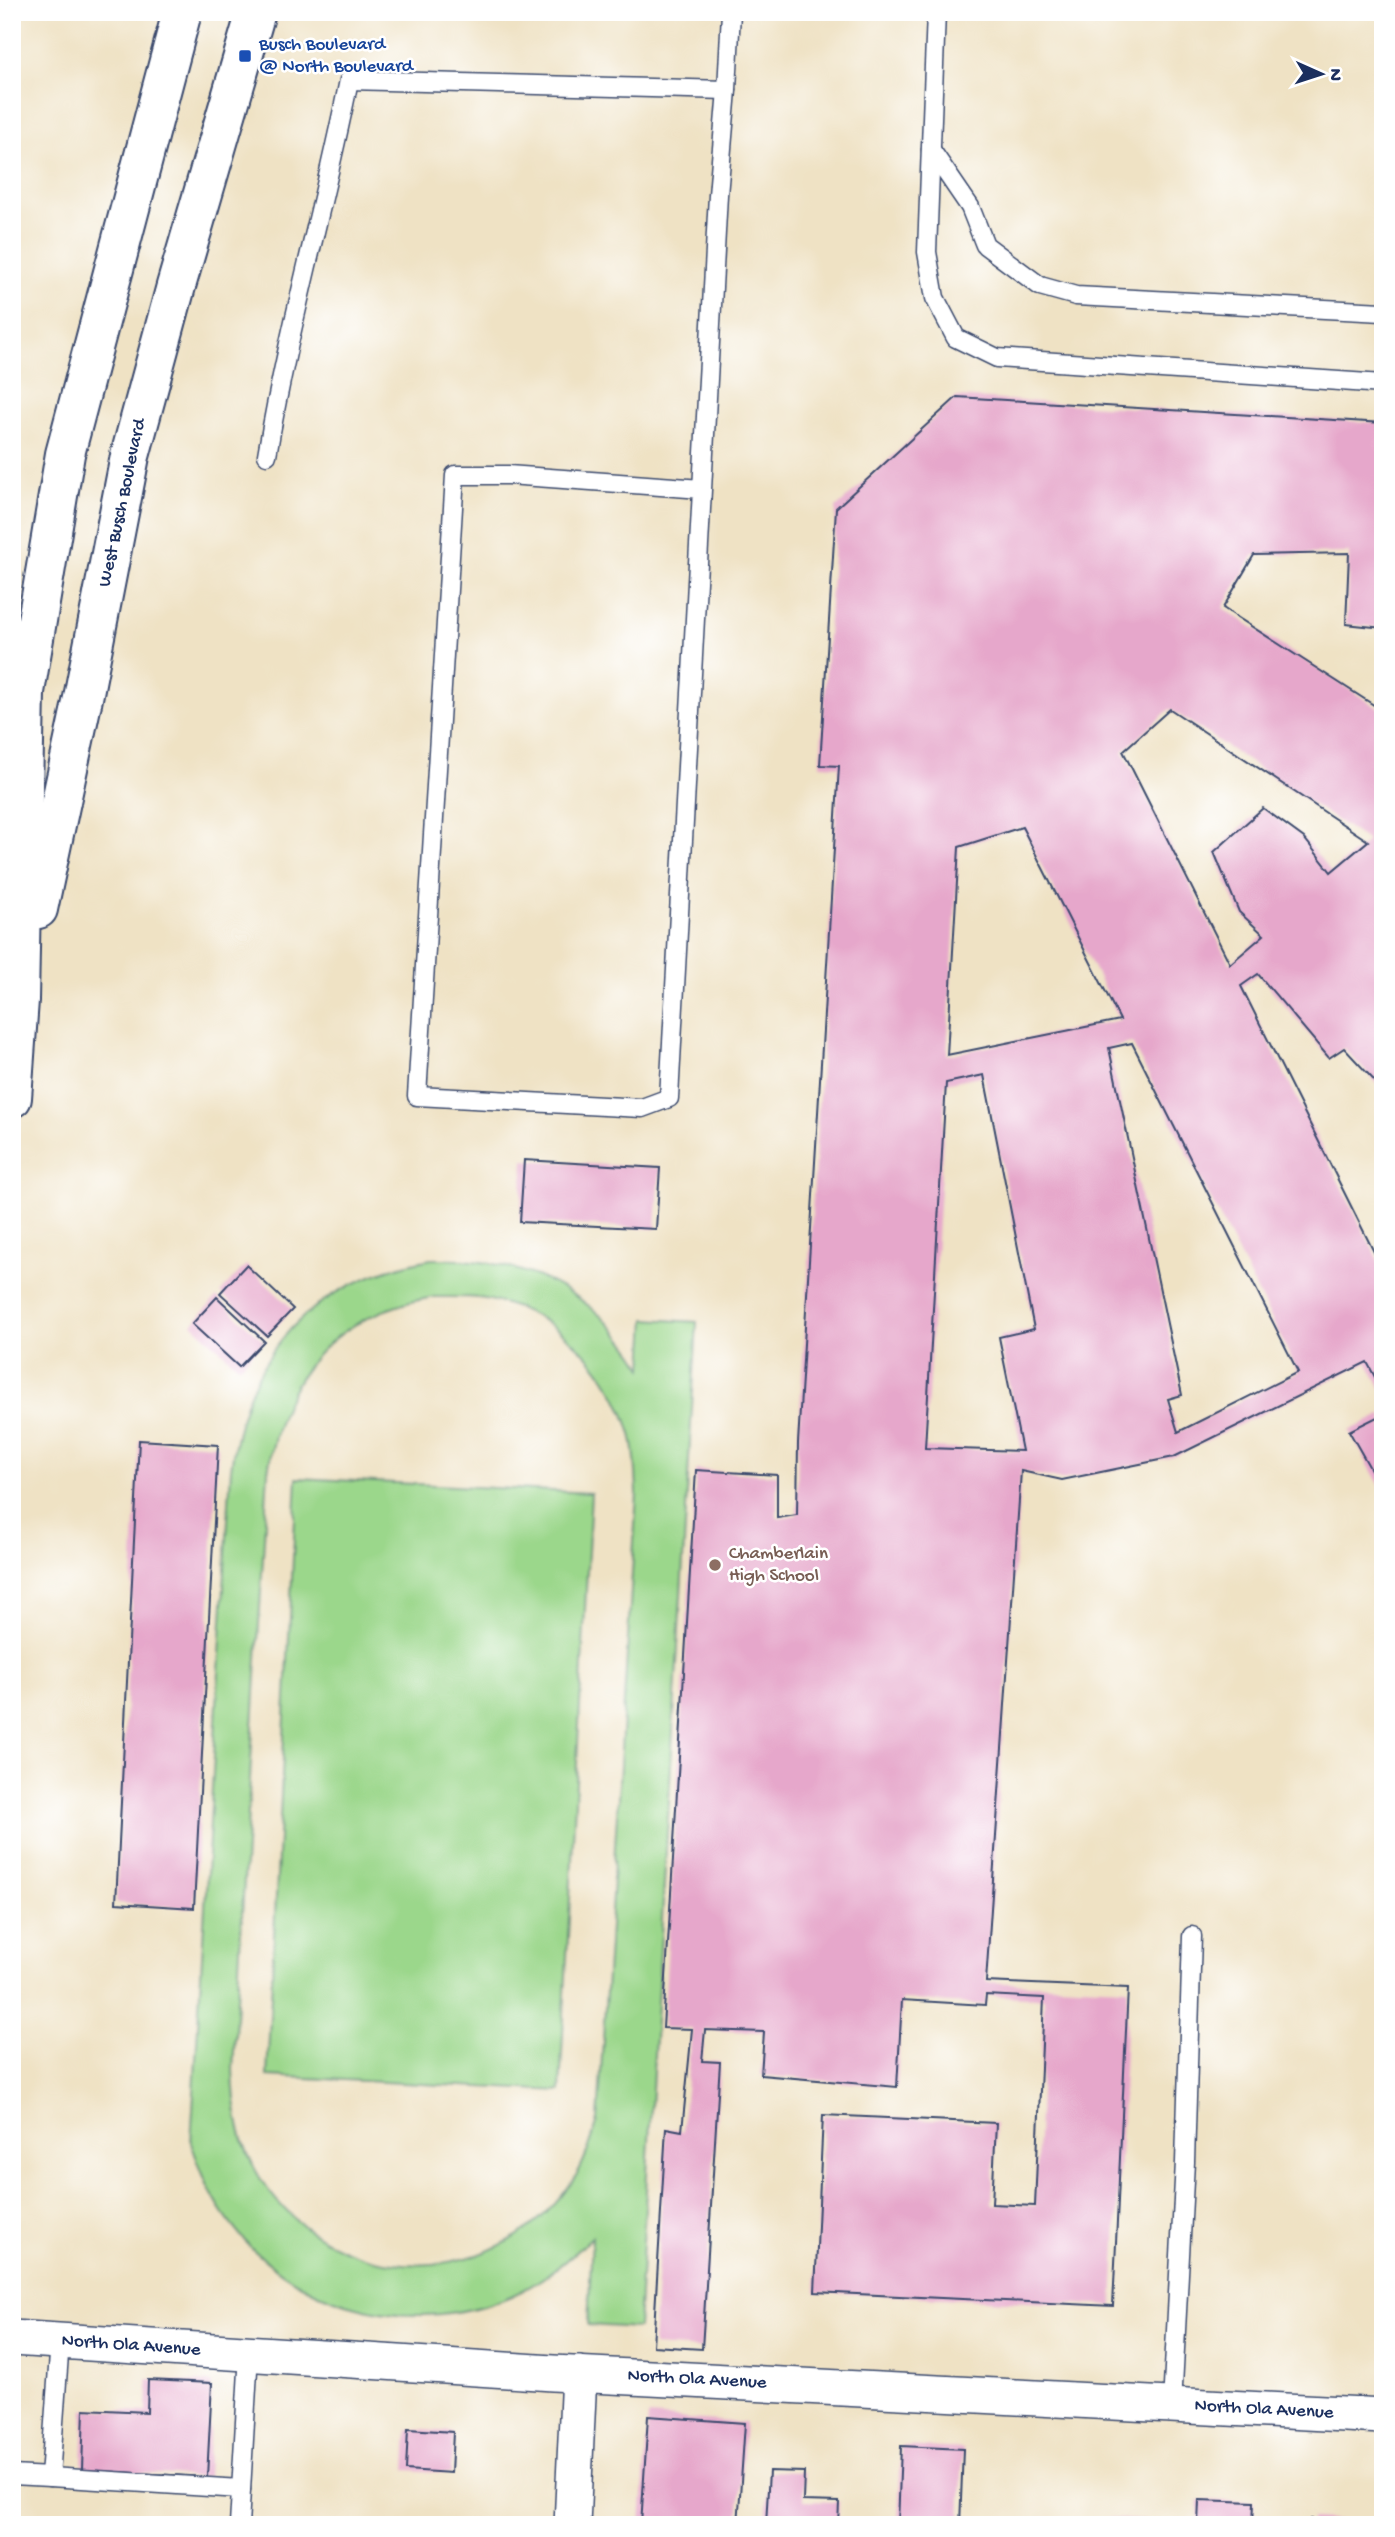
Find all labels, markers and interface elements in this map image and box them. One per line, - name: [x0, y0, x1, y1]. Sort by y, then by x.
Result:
- place label: Busch Boulevard @ North Boulevard: [258, 34, 415, 79]
- north arrow: [1286, 38, 1356, 108]
- marker: Busch Boulevard @ North Boulevard: [237, 48, 253, 64]
- text: N: [1323, 68, 1346, 82]
- street label: West Busch Boulevard: [94, 415, 152, 589]
- place label: Chamberlain High School: [729, 1543, 828, 1588]
- marker: Chamberlain High School: [707, 1557, 723, 1573]
- street label: North Ola Avenue: [61, 2330, 201, 2362]
- street label: North Ola Avenue: [627, 2365, 767, 2395]
- street label: North Ola Avenue: [1194, 2395, 1334, 2425]

